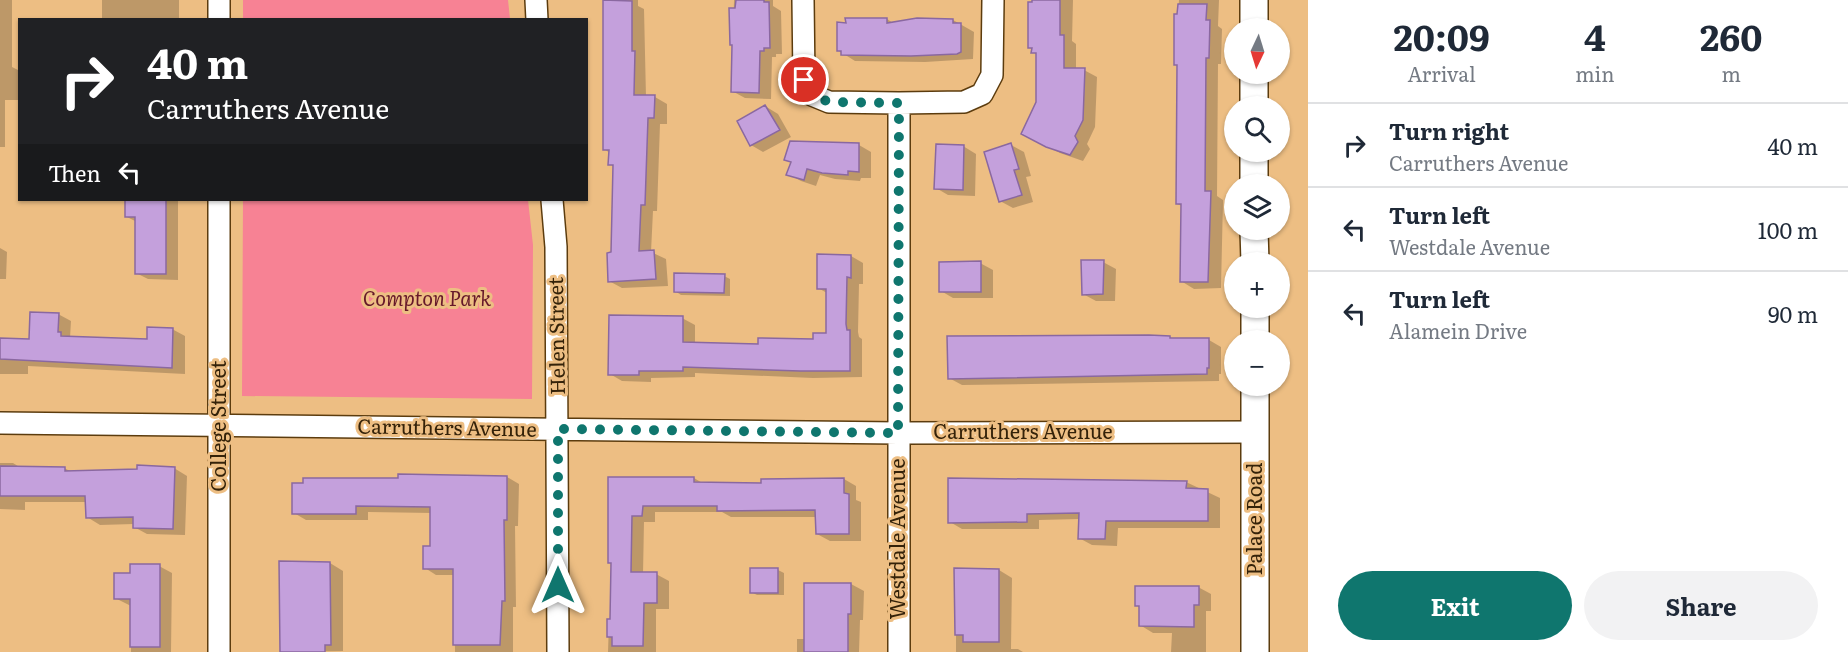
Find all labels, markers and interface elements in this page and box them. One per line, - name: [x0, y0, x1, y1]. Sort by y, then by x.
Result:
- text: 20:09: [1393, 9, 1490, 62]
- text: 4: [1584, 9, 1606, 62]
- text: 260: [1700, 9, 1763, 62]
- north arrow: [1224, 18, 1290, 84]
- map controls: [1224, 18, 1290, 396]
- text: 40 m: [147, 30, 248, 92]
- icon: right: [48, 42, 126, 120]
- pin: [778, 54, 829, 105]
- text: Arrival: [1407, 58, 1476, 88]
- text: min: [1575, 58, 1615, 88]
- text: m: [1722, 58, 1741, 88]
- icon: arrive: [787, 63, 820, 96]
- text: Carruthers Avenue: [147, 87, 389, 127]
- button: search: [1224, 96, 1290, 162]
- text: Turn right: [1389, 114, 1509, 147]
- icon: right: [1338, 129, 1371, 162]
- text: 40 m: [1767, 129, 1818, 162]
- text: Carruthers Avenue: [1389, 147, 1568, 177]
- text: Then: [48, 156, 101, 189]
- icon: left: [113, 156, 146, 189]
- button: layers: [1224, 174, 1290, 240]
- text: Turn left: [1389, 198, 1490, 231]
- icon: left: [1338, 213, 1371, 246]
- text: 100 m: [1758, 213, 1818, 246]
- text: Westdale Avenue: [1389, 231, 1550, 261]
- button: +: [1224, 252, 1290, 318]
- street label: Helen Street: [539, 277, 571, 395]
- park label: Compton Park: [363, 282, 491, 312]
- text: Turn left: [1389, 282, 1490, 315]
- icon: left: [1338, 297, 1371, 330]
- text: 90 m: [1768, 297, 1818, 330]
- text: Alamein Drive: [1389, 315, 1527, 345]
- button: −: [1224, 330, 1290, 396]
- street label: College Street: [202, 360, 232, 492]
- street label: Carruthers Avenue: [357, 409, 537, 443]
- street label: Carruthers Avenue: [933, 415, 1113, 445]
- street label: Westdale Avenue: [881, 458, 911, 620]
- street label: Palace Road: [1238, 463, 1268, 575]
- position arrow: [526, 553, 590, 617]
- button: Exit: [1338, 571, 1572, 640]
- button: Share: [1584, 571, 1818, 640]

